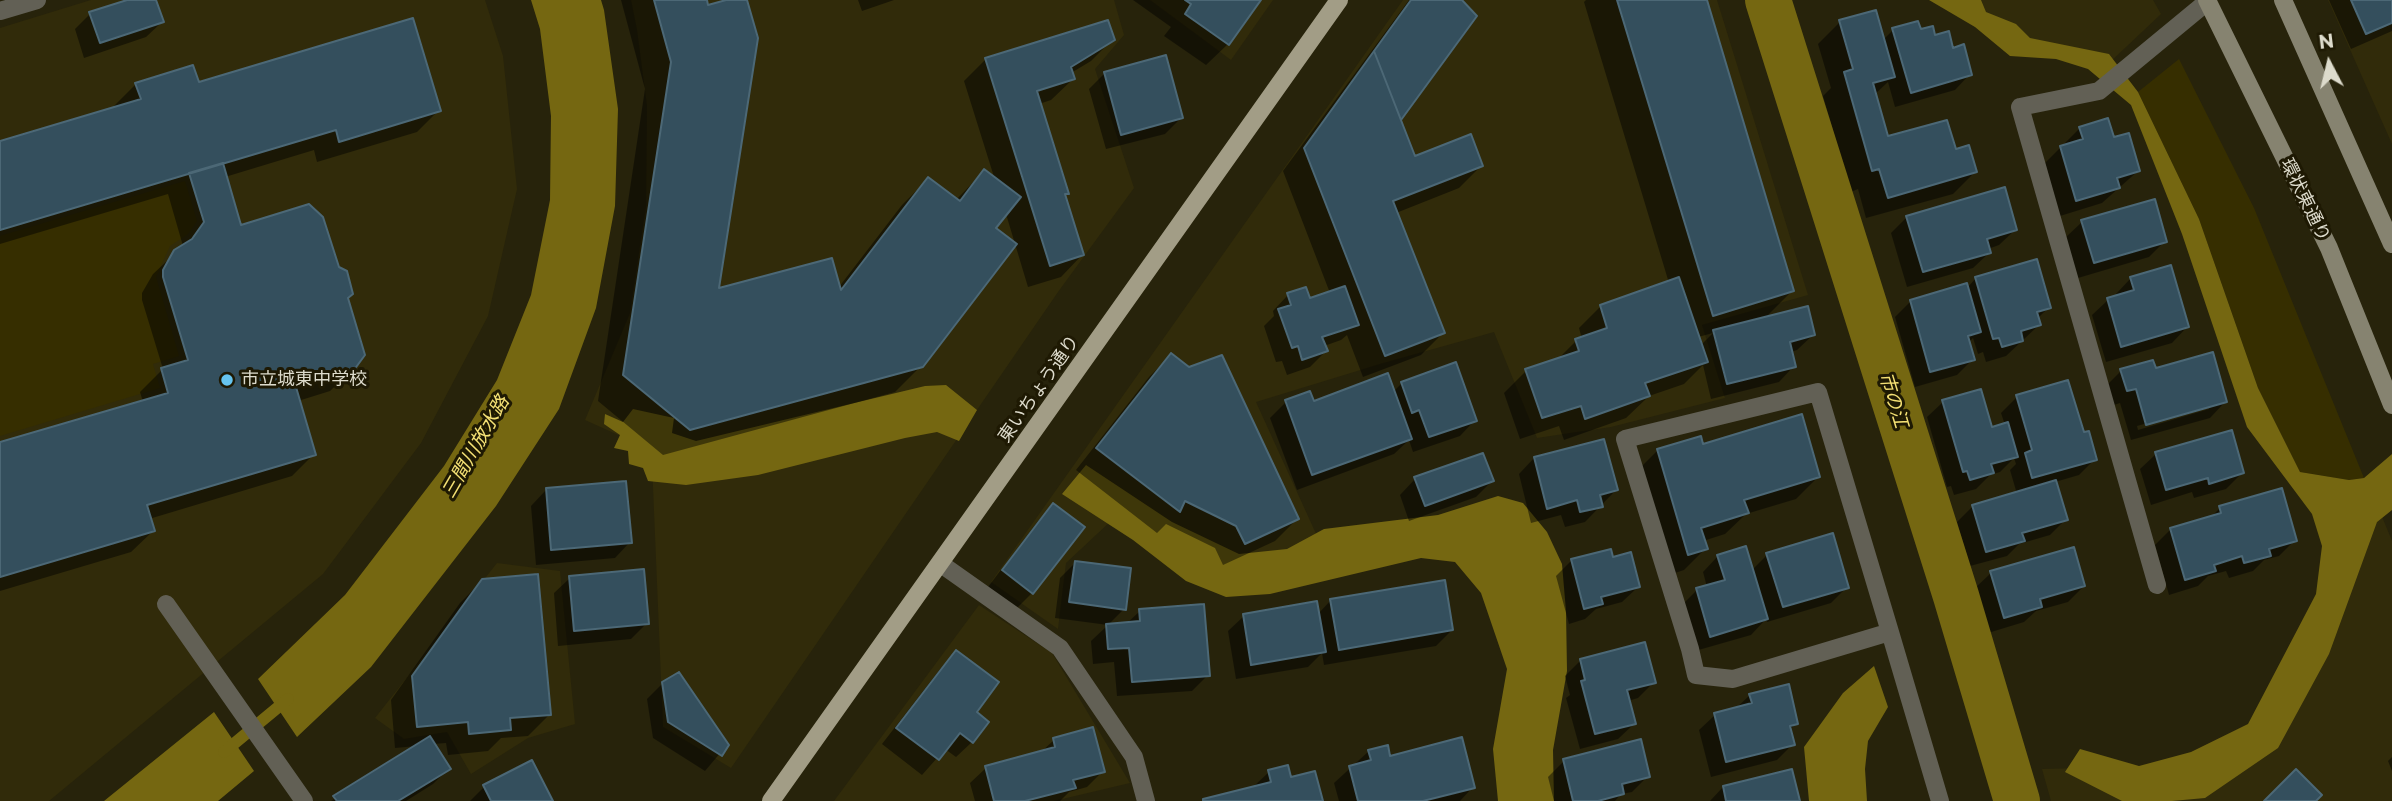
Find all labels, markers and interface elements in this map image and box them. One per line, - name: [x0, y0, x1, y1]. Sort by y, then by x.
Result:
- north arrow: [2294, 28, 2364, 98]
- text: N: [2317, 29, 2335, 54]
- street label: 環状東通り: [2276, 155, 2334, 245]
- street label: 東いちょう通り: [994, 331, 1084, 447]
- place label: 市立城東中学校: [241, 369, 367, 391]
- water label: 市の江: [1874, 369, 1912, 431]
- marker: 市立城東中学校: [219, 372, 235, 388]
- water label: 三間川放水路: [438, 392, 514, 502]

